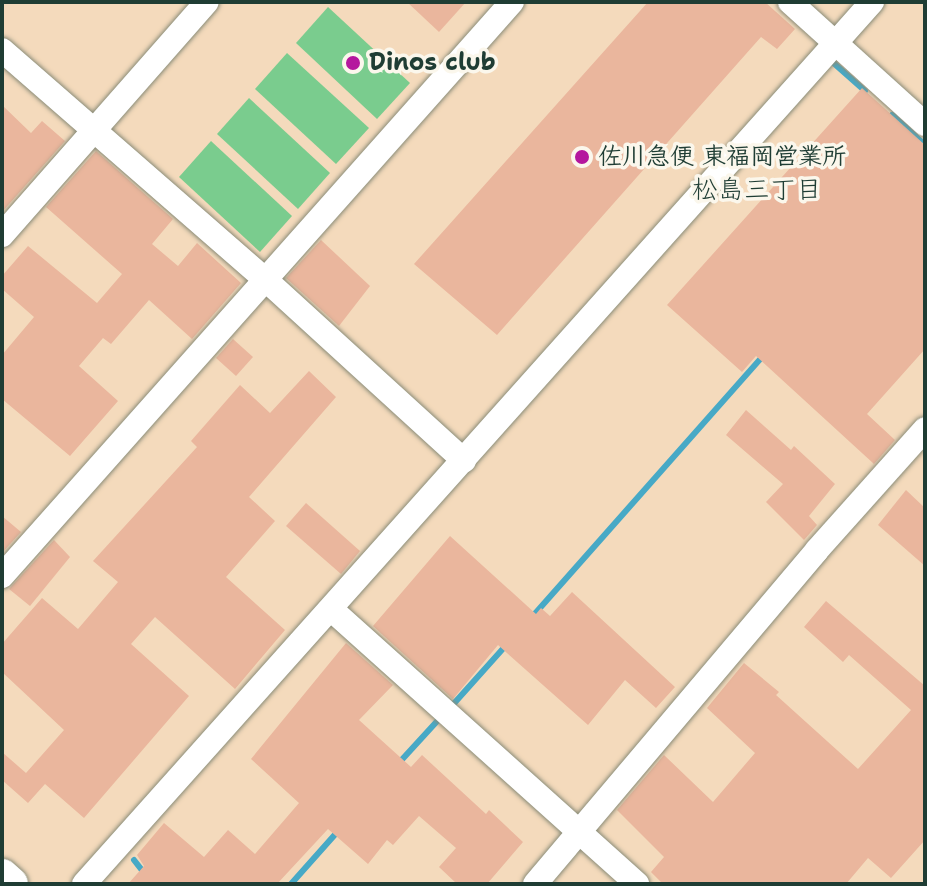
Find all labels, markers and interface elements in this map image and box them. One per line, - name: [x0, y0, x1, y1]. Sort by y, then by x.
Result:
- place label: Dinos club: [369, 49, 496, 77]
- marker: Dinos club: [344, 54, 362, 72]
- place label: 佐川急便 東福岡営業所: [598, 143, 846, 171]
- marker: 佐川急便 東福岡営業所: [573, 148, 591, 166]
- district label: 松島三丁目: [692, 173, 822, 205]

